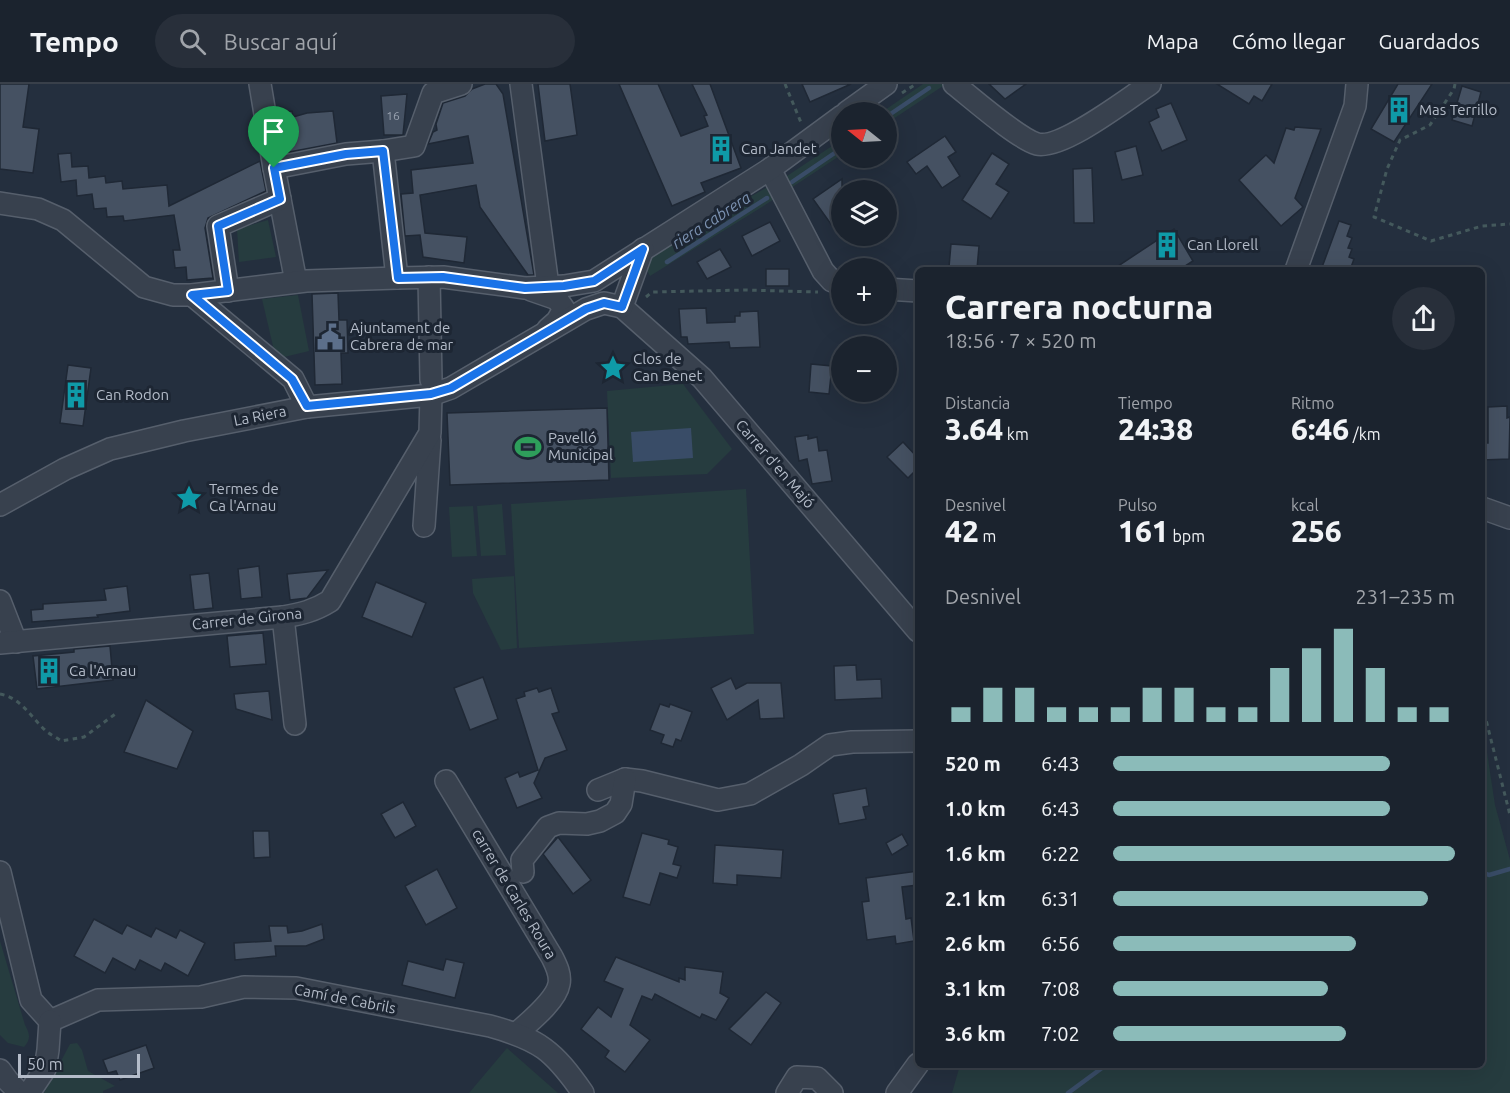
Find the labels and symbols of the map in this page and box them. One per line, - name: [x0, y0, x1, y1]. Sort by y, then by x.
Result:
- building icon: Mas Terrillo: [1384, 95, 1414, 125]
- place label: Mas Terrillo: [1419, 101, 1497, 118]
- north arrow: [831, 102, 897, 168]
- pin: [248, 106, 299, 168]
- house number: 16: [386, 109, 400, 122]
- building icon: Can Jandet: [706, 134, 736, 164]
- place label: Can Jandet: [741, 140, 817, 157]
- water label: riera cabrera: [668, 188, 754, 252]
- building icon: Can Llorell: [1152, 230, 1182, 260]
- place label: Can Llorell: [1187, 236, 1258, 253]
- place label: Ajuntament de Cabrera de mar: [350, 319, 454, 353]
- public building icon: Ajuntament de Cabrera de mar: [315, 322, 345, 352]
- place label: Clos de Can Benet: [633, 350, 703, 384]
- place icon: Clos de Can Benet: [598, 353, 628, 383]
- building icon: Can Rodon: [61, 380, 91, 410]
- place label: Can Rodon: [96, 386, 169, 403]
- street label: La Riera: [232, 402, 288, 429]
- street label: Carrer d'en Majó: [732, 416, 818, 511]
- place label: Pavelló Municipal: [548, 429, 613, 463]
- sports icon: Pavelló Municipal: [513, 432, 543, 462]
- place label: Termes de Ca l'Arnau: [209, 480, 279, 514]
- place icon: Termes de Ca l'Arnau: [174, 483, 204, 513]
- street label: Carrer de Girona: [191, 604, 303, 633]
- building icon: Ca l'Arnau: [34, 656, 64, 686]
- place label: Ca l'Arnau: [69, 662, 136, 679]
- street label: carrer de Carles Roura: [469, 826, 560, 962]
- street label: Camí de Cabrils: [293, 980, 397, 1017]
- scale bar: [18, 1051, 140, 1078]

